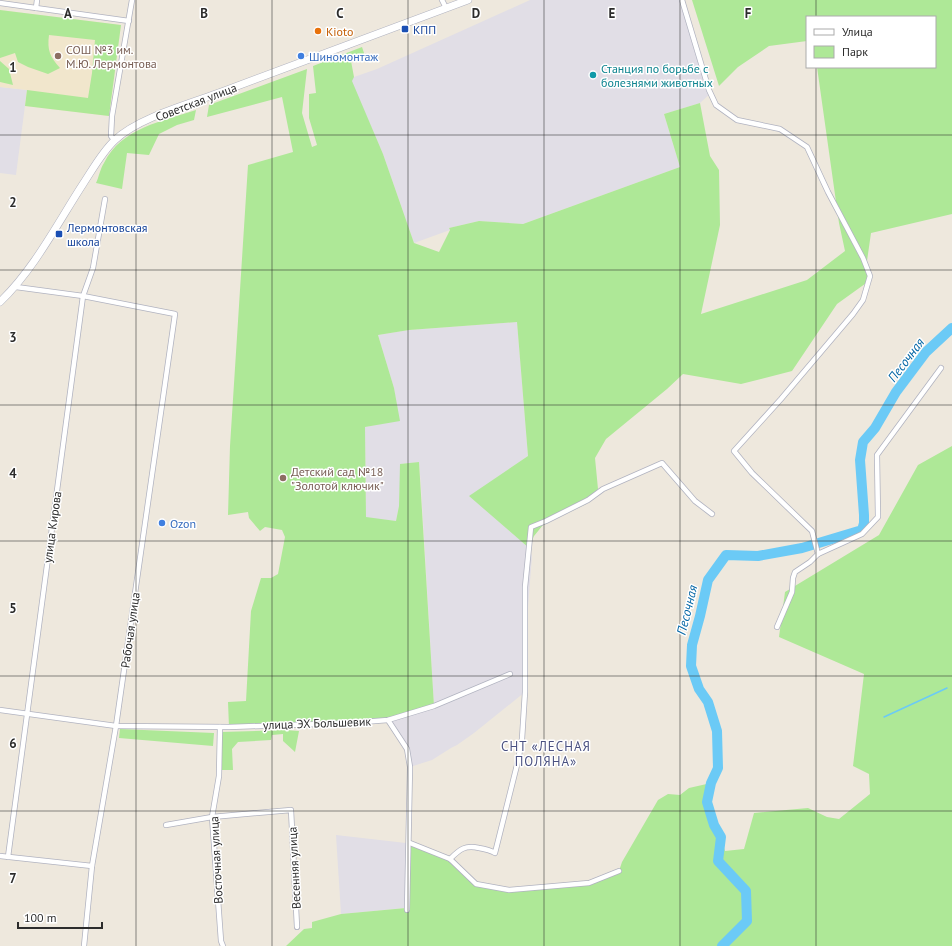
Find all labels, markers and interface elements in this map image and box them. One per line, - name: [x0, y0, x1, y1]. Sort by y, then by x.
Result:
- text: A: [64, 5, 72, 22]
- text: B: [200, 5, 208, 22]
- text: C: [336, 5, 344, 22]
- text: D: [472, 5, 480, 22]
- text: E: [609, 5, 616, 22]
- text: F: [745, 5, 752, 22]
- legend: [806, 16, 936, 68]
- place label: КПП: [413, 22, 436, 37]
- place label: Kioto: [326, 24, 353, 39]
- marker: КПП: [400, 24, 410, 34]
- text: Улица: [842, 24, 873, 39]
- marker: Kioto: [313, 26, 323, 36]
- place label: СОШ №3 им. М.Ю. Лермонтова: [66, 42, 157, 71]
- text: Парк: [842, 44, 868, 59]
- place label: Шиномонтаж: [309, 49, 378, 64]
- marker: СОШ №3 им. М.Ю. Лермонтова: [53, 51, 63, 61]
- marker: Шиномонтаж: [296, 51, 306, 61]
- text: 1: [9, 59, 17, 76]
- place label: Станция по борьбе с болезнями животных: [601, 61, 713, 90]
- marker: Станция по борьбе с болезнями животных: [588, 70, 598, 80]
- street label: Советская улица: [153, 80, 239, 124]
- text: 2: [9, 194, 17, 211]
- place label: Лермонтовская школа: [66, 220, 148, 249]
- marker: Лермонтовская школа: [54, 229, 64, 239]
- text: 3: [9, 329, 17, 346]
- water label: Песочная: [884, 335, 928, 385]
- place label: Детский сад №18 "Золотой ключик": [291, 464, 384, 493]
- text: 4: [9, 465, 17, 482]
- marker: Детский сад №18 "Золотой ключик": [278, 473, 288, 483]
- street label: улица Кирова: [40, 490, 64, 564]
- place label: Ozon: [170, 516, 196, 531]
- marker: Ozon: [157, 518, 167, 528]
- water label: Песочная: [673, 583, 701, 637]
- street label: Рабочая улица: [117, 591, 143, 669]
- text: 5: [9, 600, 17, 617]
- street label: улица ЭХ Большевик: [263, 714, 372, 732]
- text: 6: [9, 735, 17, 752]
- district label: СНТ «ЛЕСНАЯ ПОЛЯНА»: [501, 738, 591, 770]
- street label: Восточная улица: [206, 816, 226, 904]
- street label: Весенняя улица: [284, 826, 304, 909]
- text: 7: [9, 870, 17, 887]
- scale bar: [18, 904, 102, 930]
- text: 100 m: [24, 910, 57, 925]

